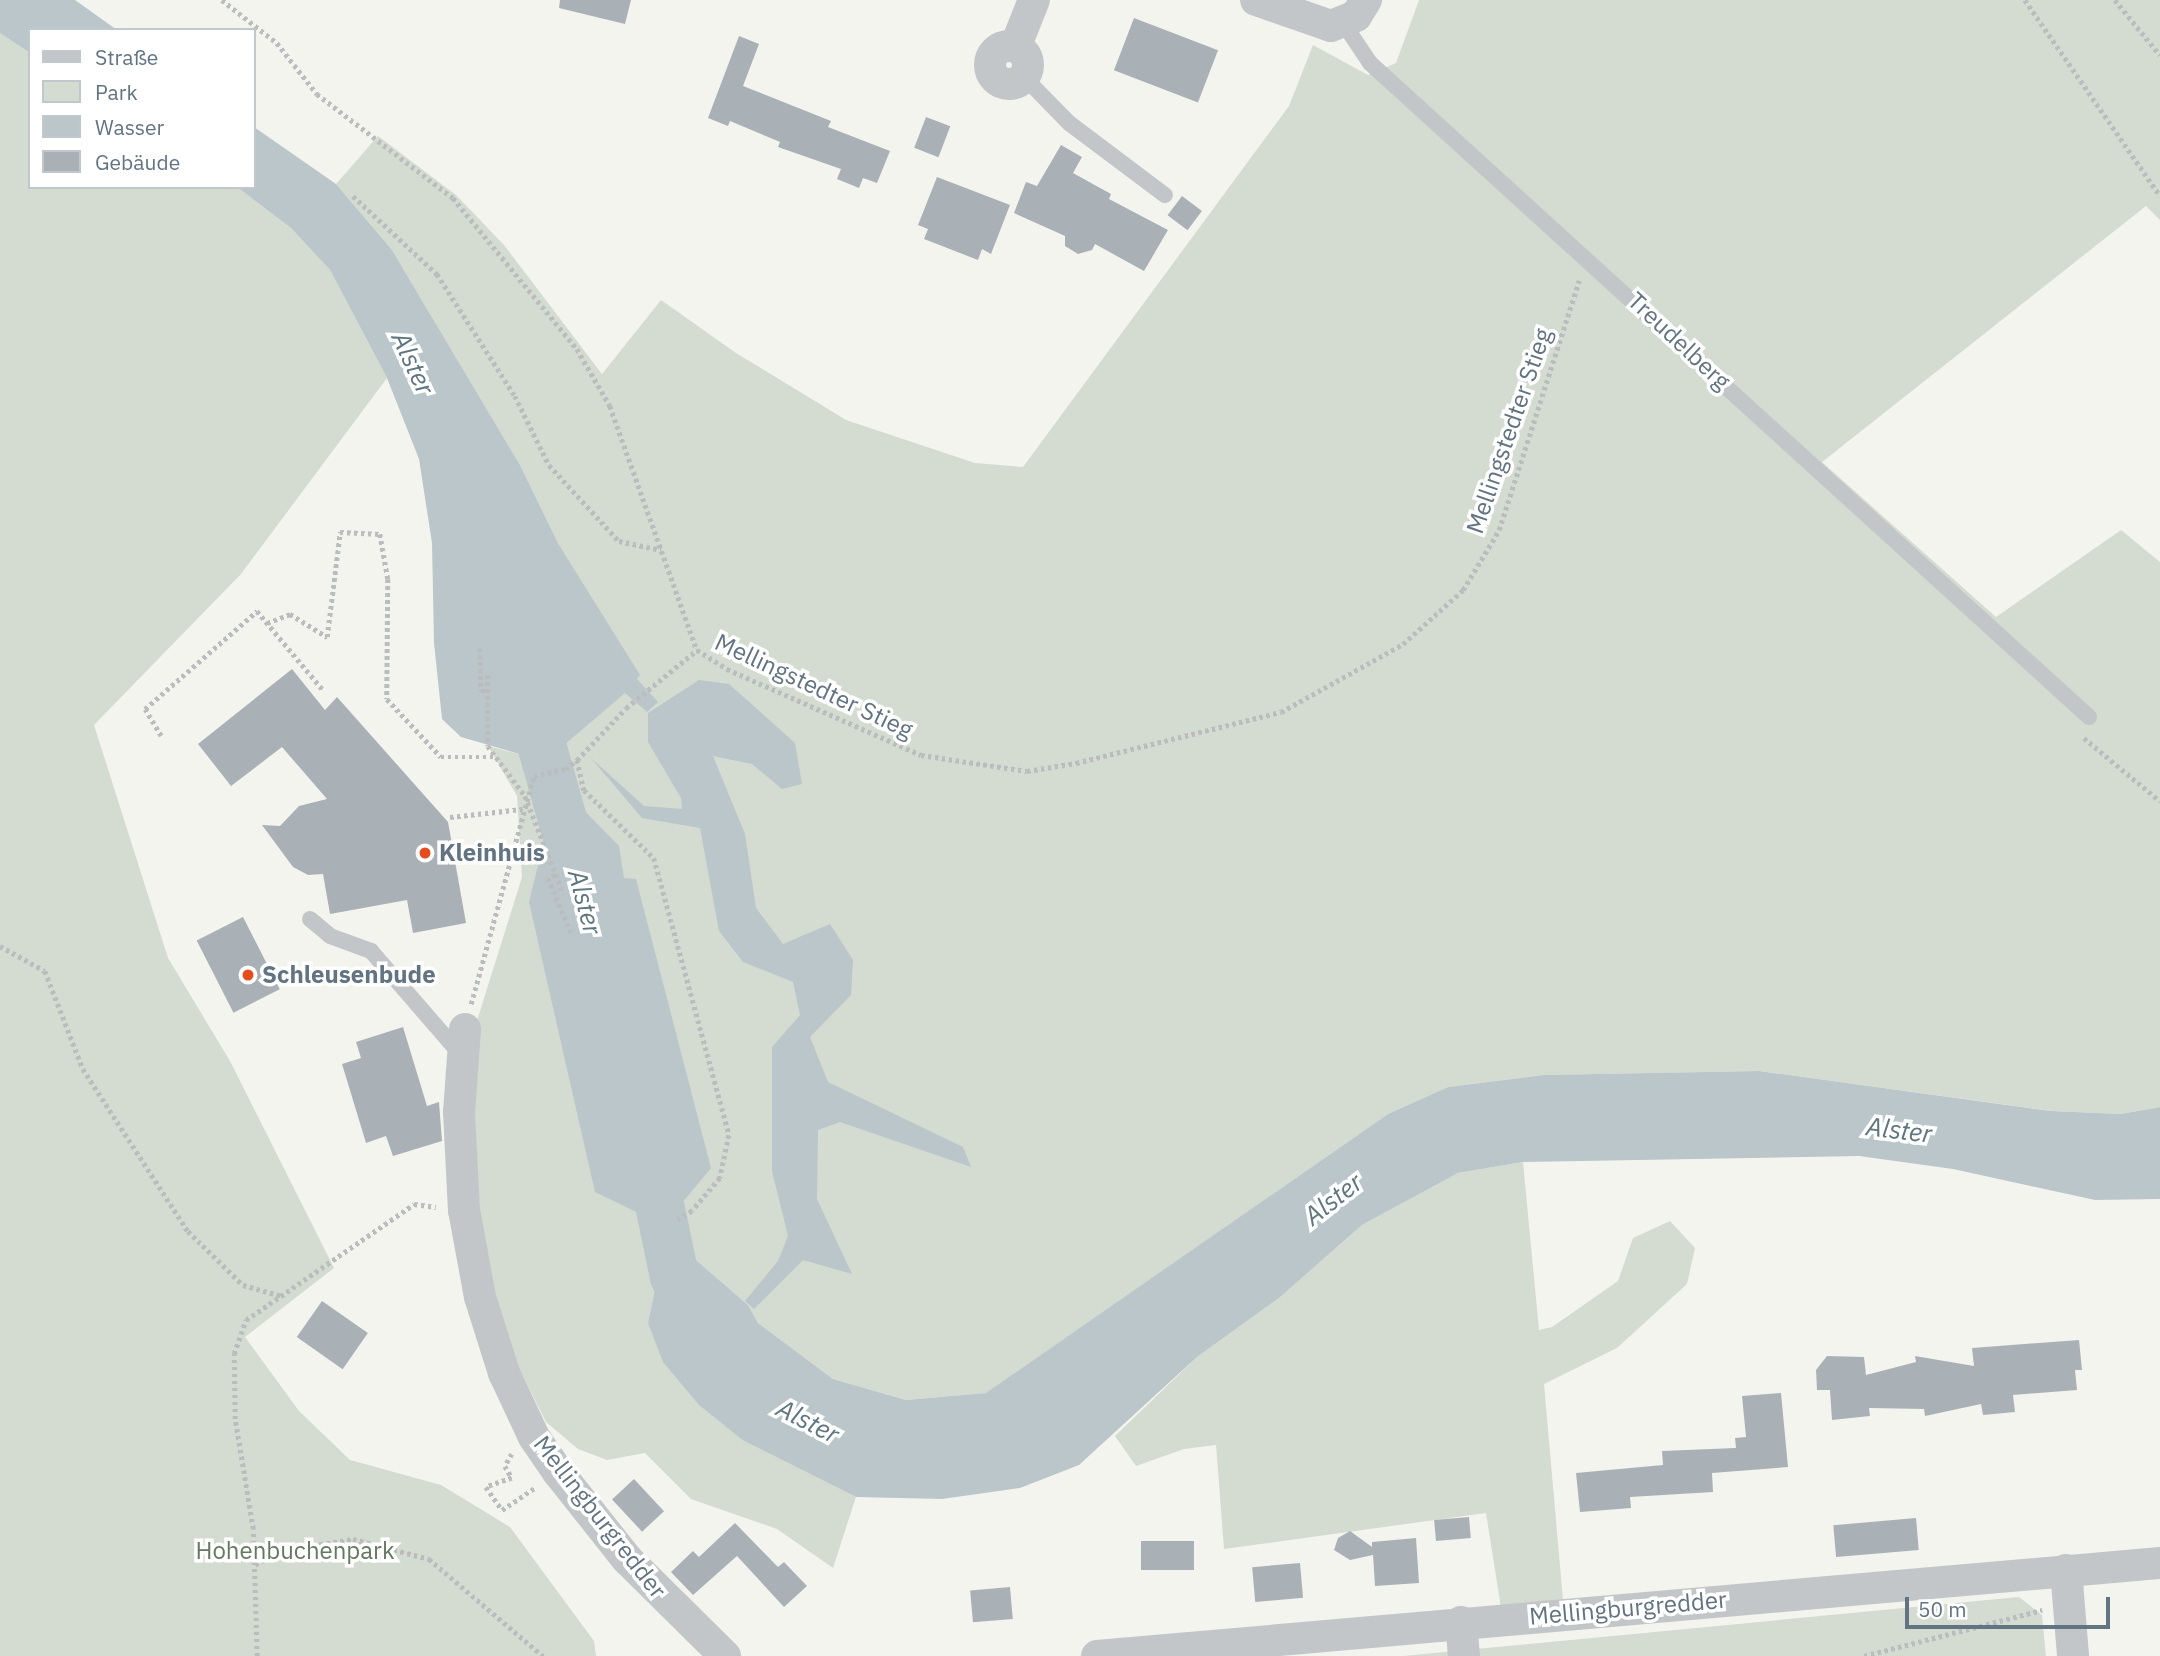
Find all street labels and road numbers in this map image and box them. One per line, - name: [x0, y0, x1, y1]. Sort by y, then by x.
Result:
- street label: Treudelberg: [1622, 286, 1736, 396]
- street label: Mellingstedter Stieg: [1460, 325, 1558, 537]
- street label: Mellingstedter Stieg: [710, 628, 918, 744]
- street label: Mellingburgredder: [528, 1430, 672, 1604]
- street label: Mellingburgredder: [1528, 1585, 1728, 1631]

